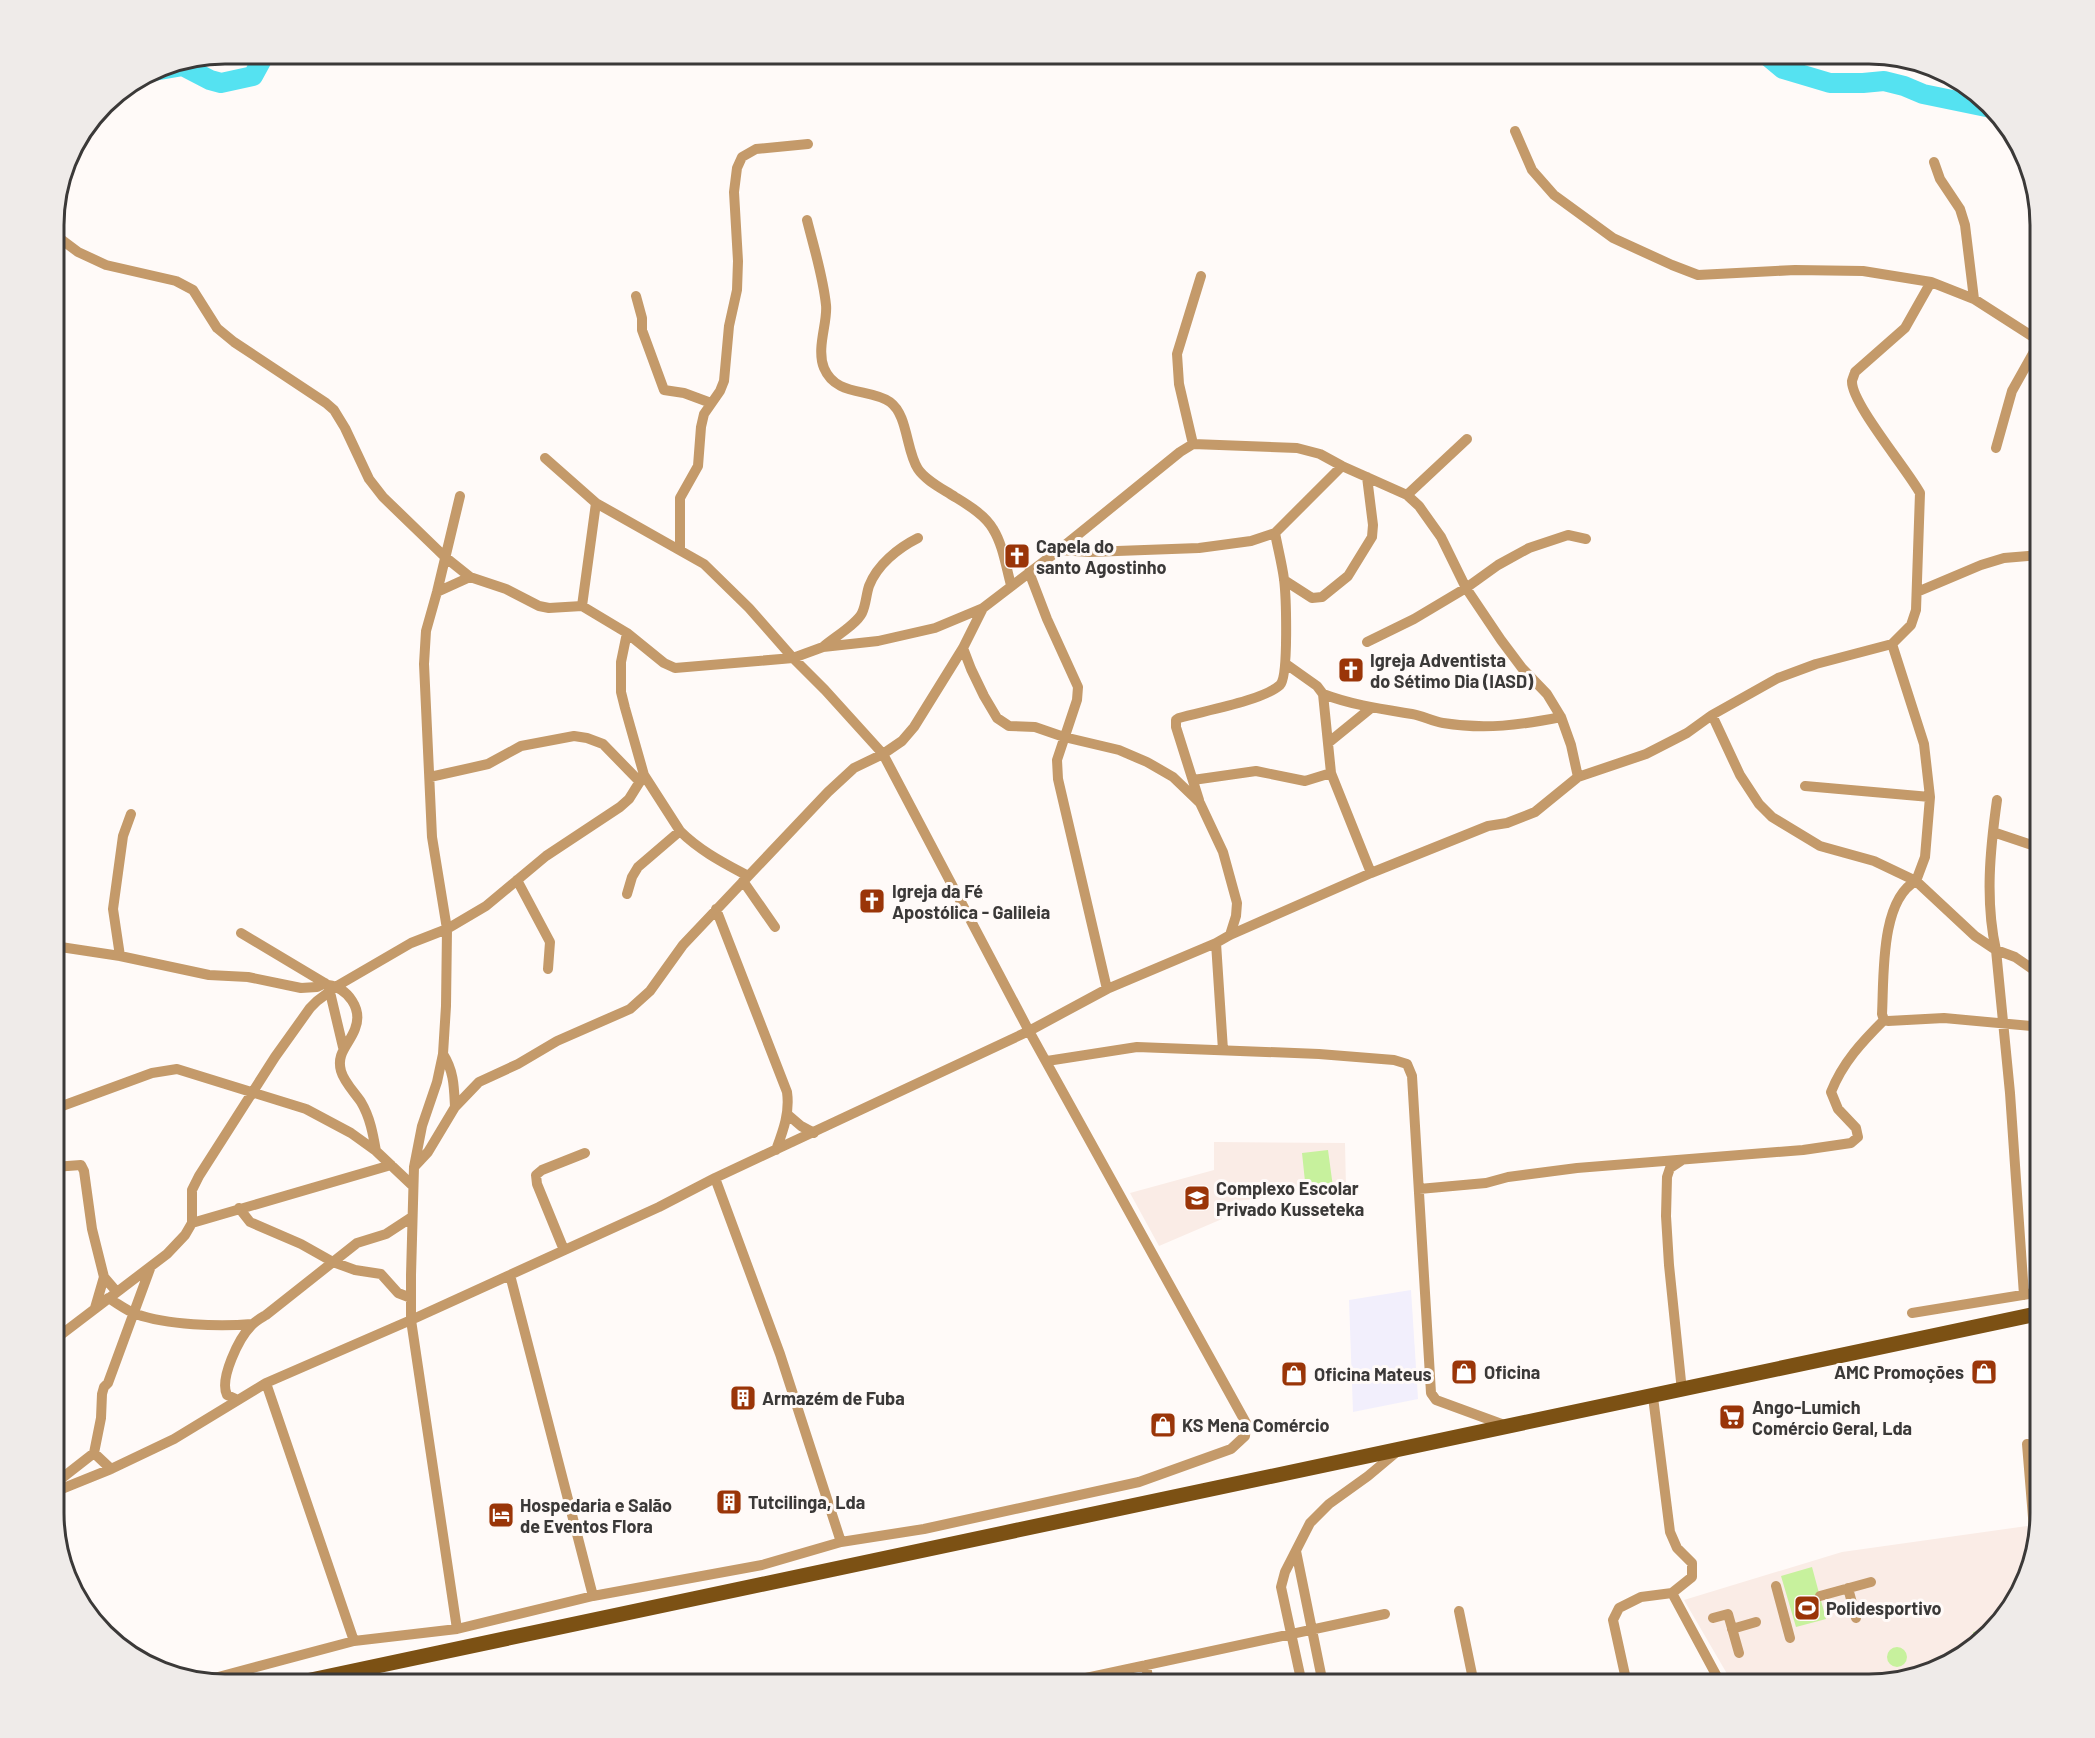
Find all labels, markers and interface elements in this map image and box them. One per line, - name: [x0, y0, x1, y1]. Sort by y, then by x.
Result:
- place label: Capela do santo Agostinho: [1036, 535, 1167, 578]
- church icon: Capela do santo Agostinho: [1002, 541, 1032, 571]
- place label: Igreja Adventista do Sétimo Dia (IASD): [1370, 649, 1534, 692]
- church icon: Igreja Adventista do Sétimo Dia (IASD): [1336, 655, 1366, 685]
- place label: Igreja da Fé Apostólica - Galileia: [892, 880, 1050, 923]
- church icon: Igreja da Fé Apostólica - Galileia: [857, 886, 887, 916]
- place label: Complexo Escolar Privado Kusseteka: [1216, 1177, 1364, 1220]
- school or university icon: Complexo Escolar Privado Kusseteka: [1182, 1183, 1212, 1213]
- shop icon: Oficina: [1449, 1357, 1479, 1387]
- shop icon: AMC Promoções: [1969, 1357, 1999, 1387]
- shop icon: Oficina Mateus: [1279, 1359, 1309, 1389]
- place label: Oficina: [1484, 1361, 1540, 1383]
- place label: AMC Promoções: [1834, 1361, 1964, 1383]
- place label: Oficina Mateus: [1314, 1363, 1432, 1385]
- building icon: Armazém de Fuba: [728, 1383, 758, 1413]
- place label: Armazém de Fuba: [762, 1387, 905, 1409]
- place label: Ango-Lumich Comércio Geral, Lda: [1752, 1396, 1912, 1439]
- supermarket icon: Ango-Lumich Comércio Geral, Lda: [1717, 1402, 1747, 1432]
- shop icon: KS Mena Comércio: [1148, 1410, 1178, 1440]
- place label: KS Mena Comércio: [1182, 1414, 1330, 1436]
- building icon: Tutcilinga, Lda: [714, 1487, 744, 1517]
- place label: Tutcilinga, Lda: [748, 1491, 865, 1513]
- place label: Hospedaria e Salão de Eventos Flora: [520, 1494, 672, 1537]
- hotel icon: Hospedaria e Salão de Eventos Flora: [486, 1500, 516, 1530]
- sports icon: Polidesportivo: [1792, 1593, 1822, 1623]
- place label: Polidesportivo: [1826, 1597, 1942, 1619]

